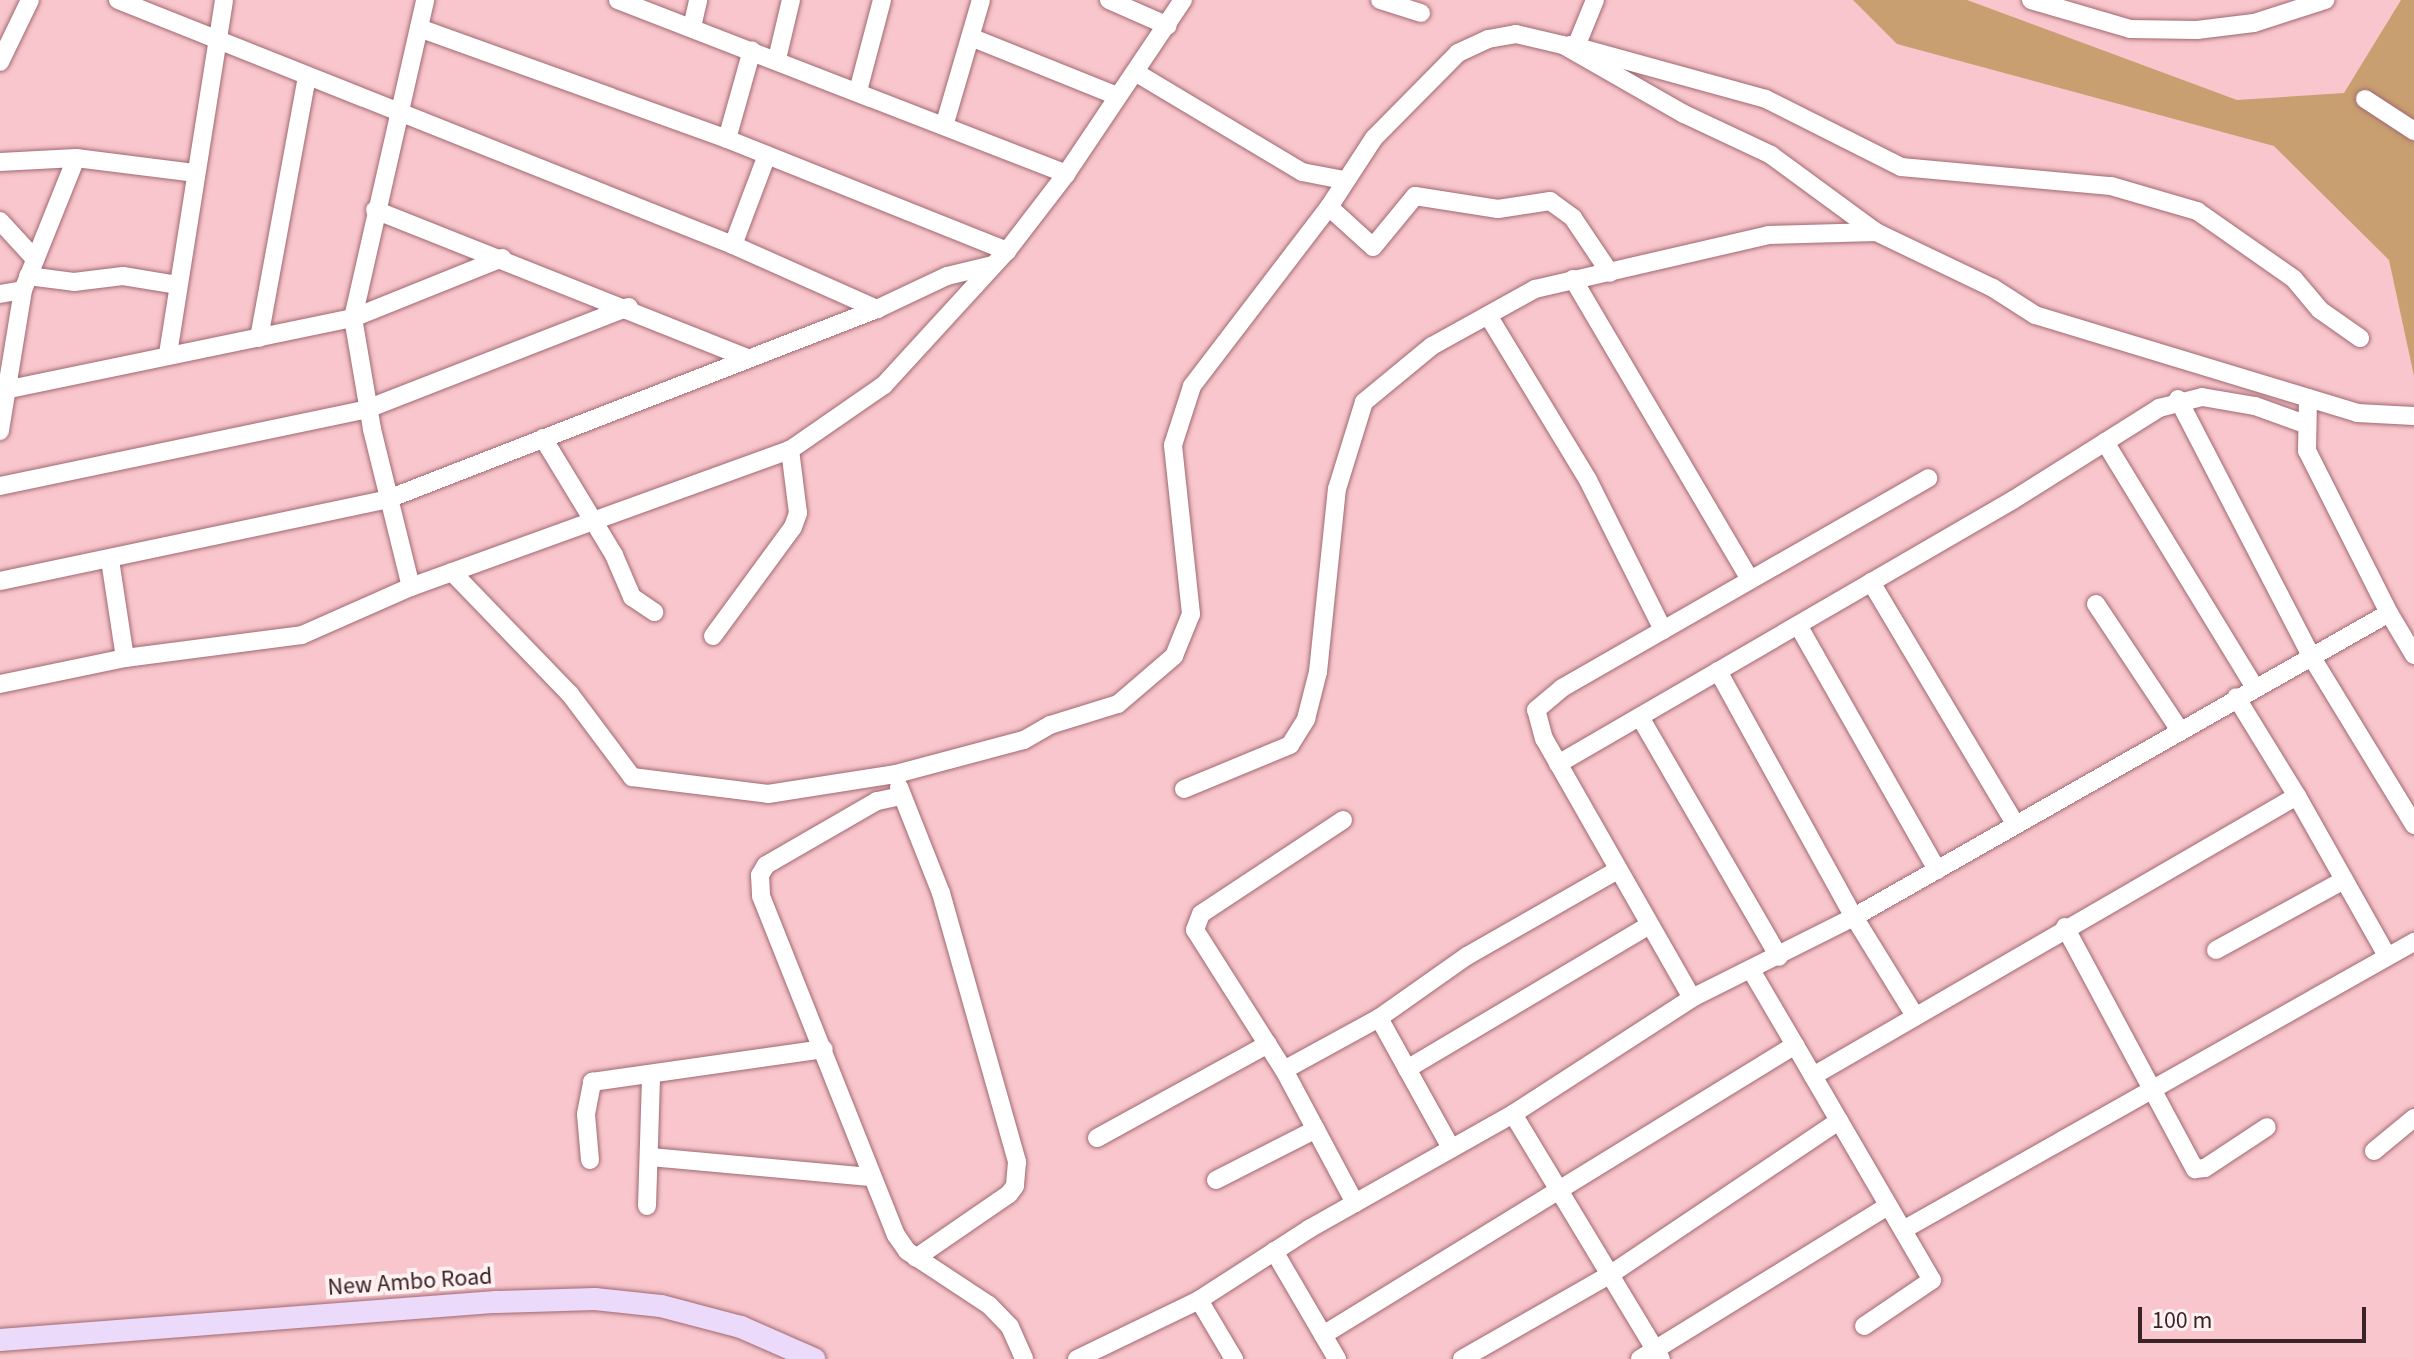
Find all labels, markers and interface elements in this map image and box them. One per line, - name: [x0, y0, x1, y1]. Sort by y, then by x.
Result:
- street label: New Ambo Road: [327, 1262, 493, 1302]
- scale bar: [2142, 1291, 2370, 1341]
- text: 100 m: [2152, 1303, 2212, 1338]

